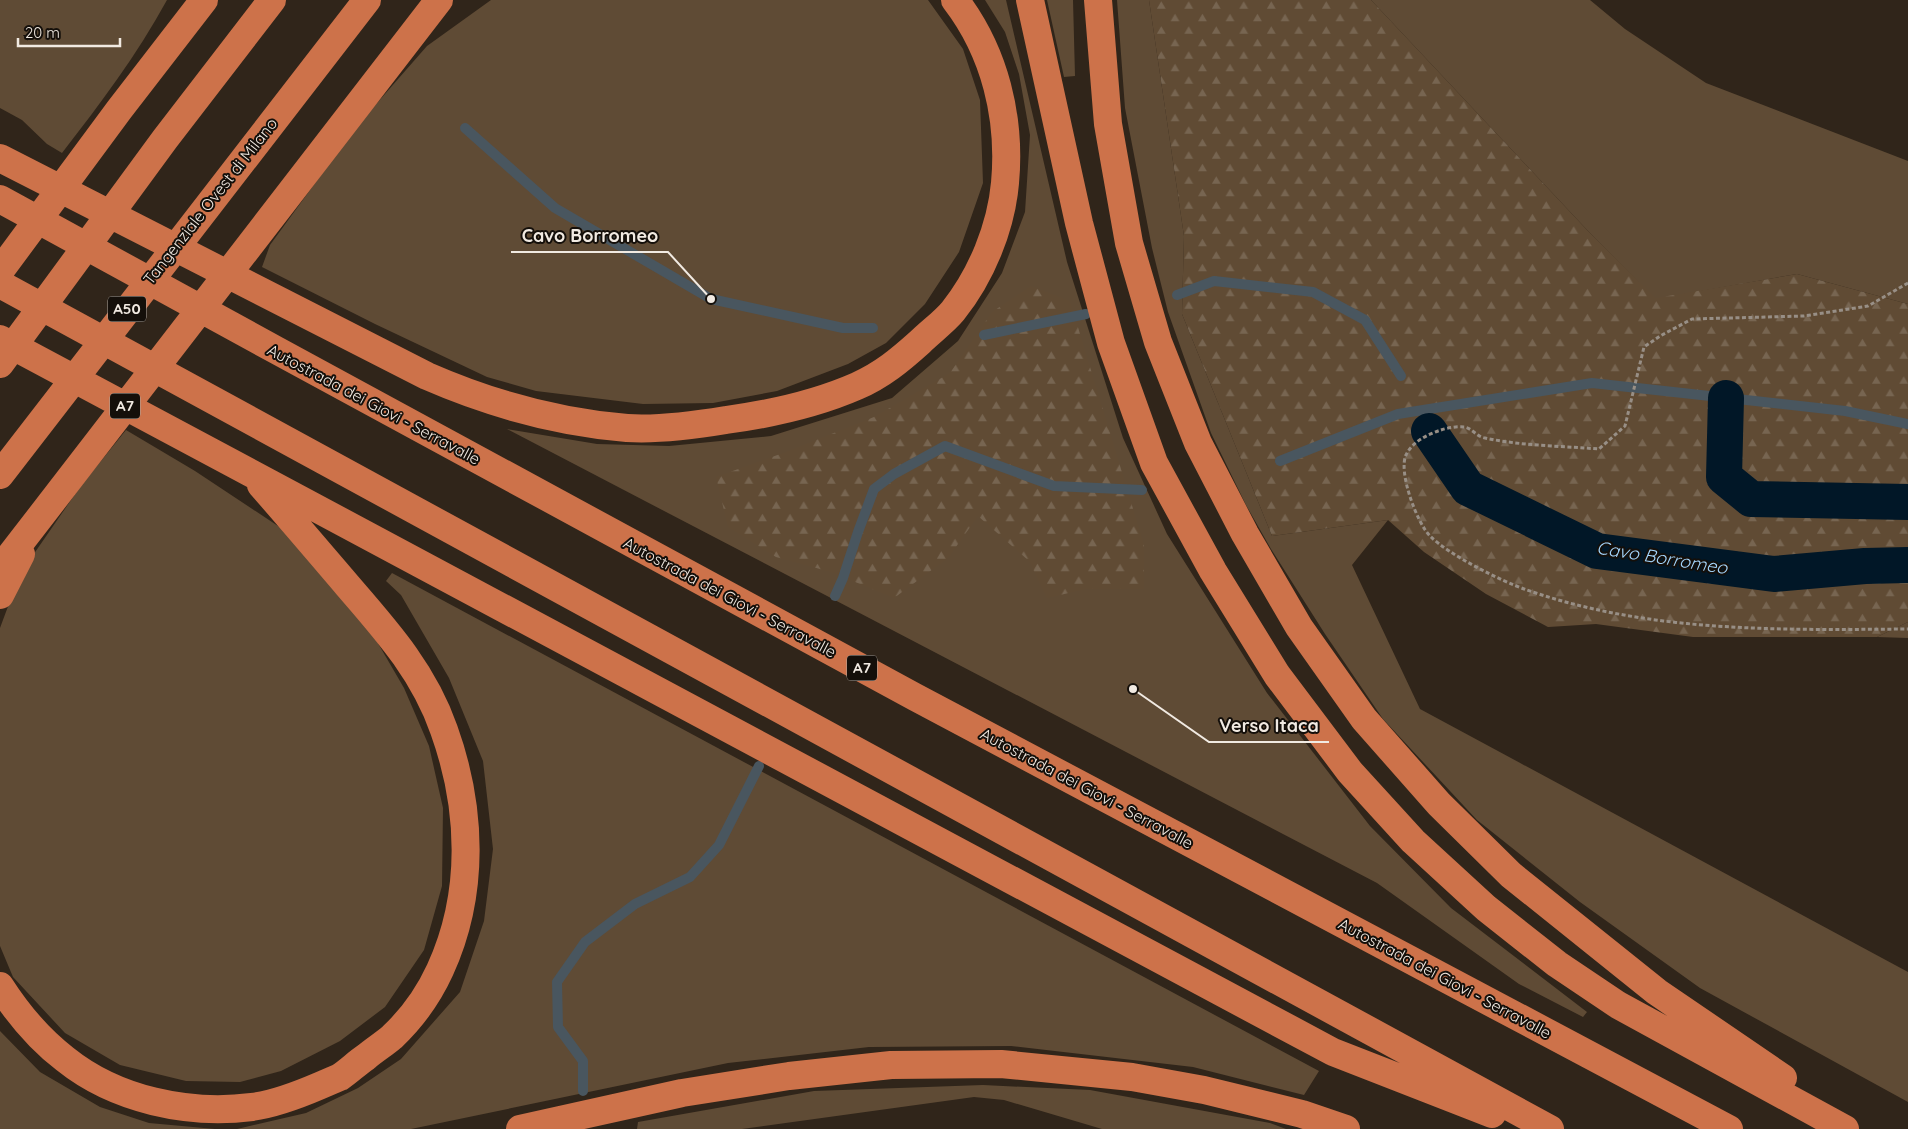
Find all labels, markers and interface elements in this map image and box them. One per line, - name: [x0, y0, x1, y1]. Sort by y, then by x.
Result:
- scale bar: [18, 15, 120, 47]
- text: 20 m: [25, 23, 60, 42]
- street label: Tangenziale Ovest di Milano: [139, 114, 281, 288]
- callout: Cavo Borromeo: [511, 219, 668, 252]
- text: Cavo Borromeo: [522, 224, 658, 247]
- road number: A50: [108, 296, 146, 322]
- street label: Autostrada dei Giovi - Serravalle: [264, 339, 484, 469]
- road number: A7: [110, 394, 140, 418]
- street label: Autostrada dei Giovi - Serravalle: [620, 532, 840, 662]
- water label: Cavo Borromeo: [1595, 536, 1730, 579]
- road number: A7: [847, 656, 877, 680]
- callout: Verso Itaca: [1209, 709, 1329, 742]
- text: Verso Itaca: [1219, 714, 1319, 737]
- street label: Autostrada dei Giovi - Serravalle: [977, 723, 1197, 853]
- street label: Autostrada dei Giovi - Serravalle: [1335, 913, 1555, 1043]

